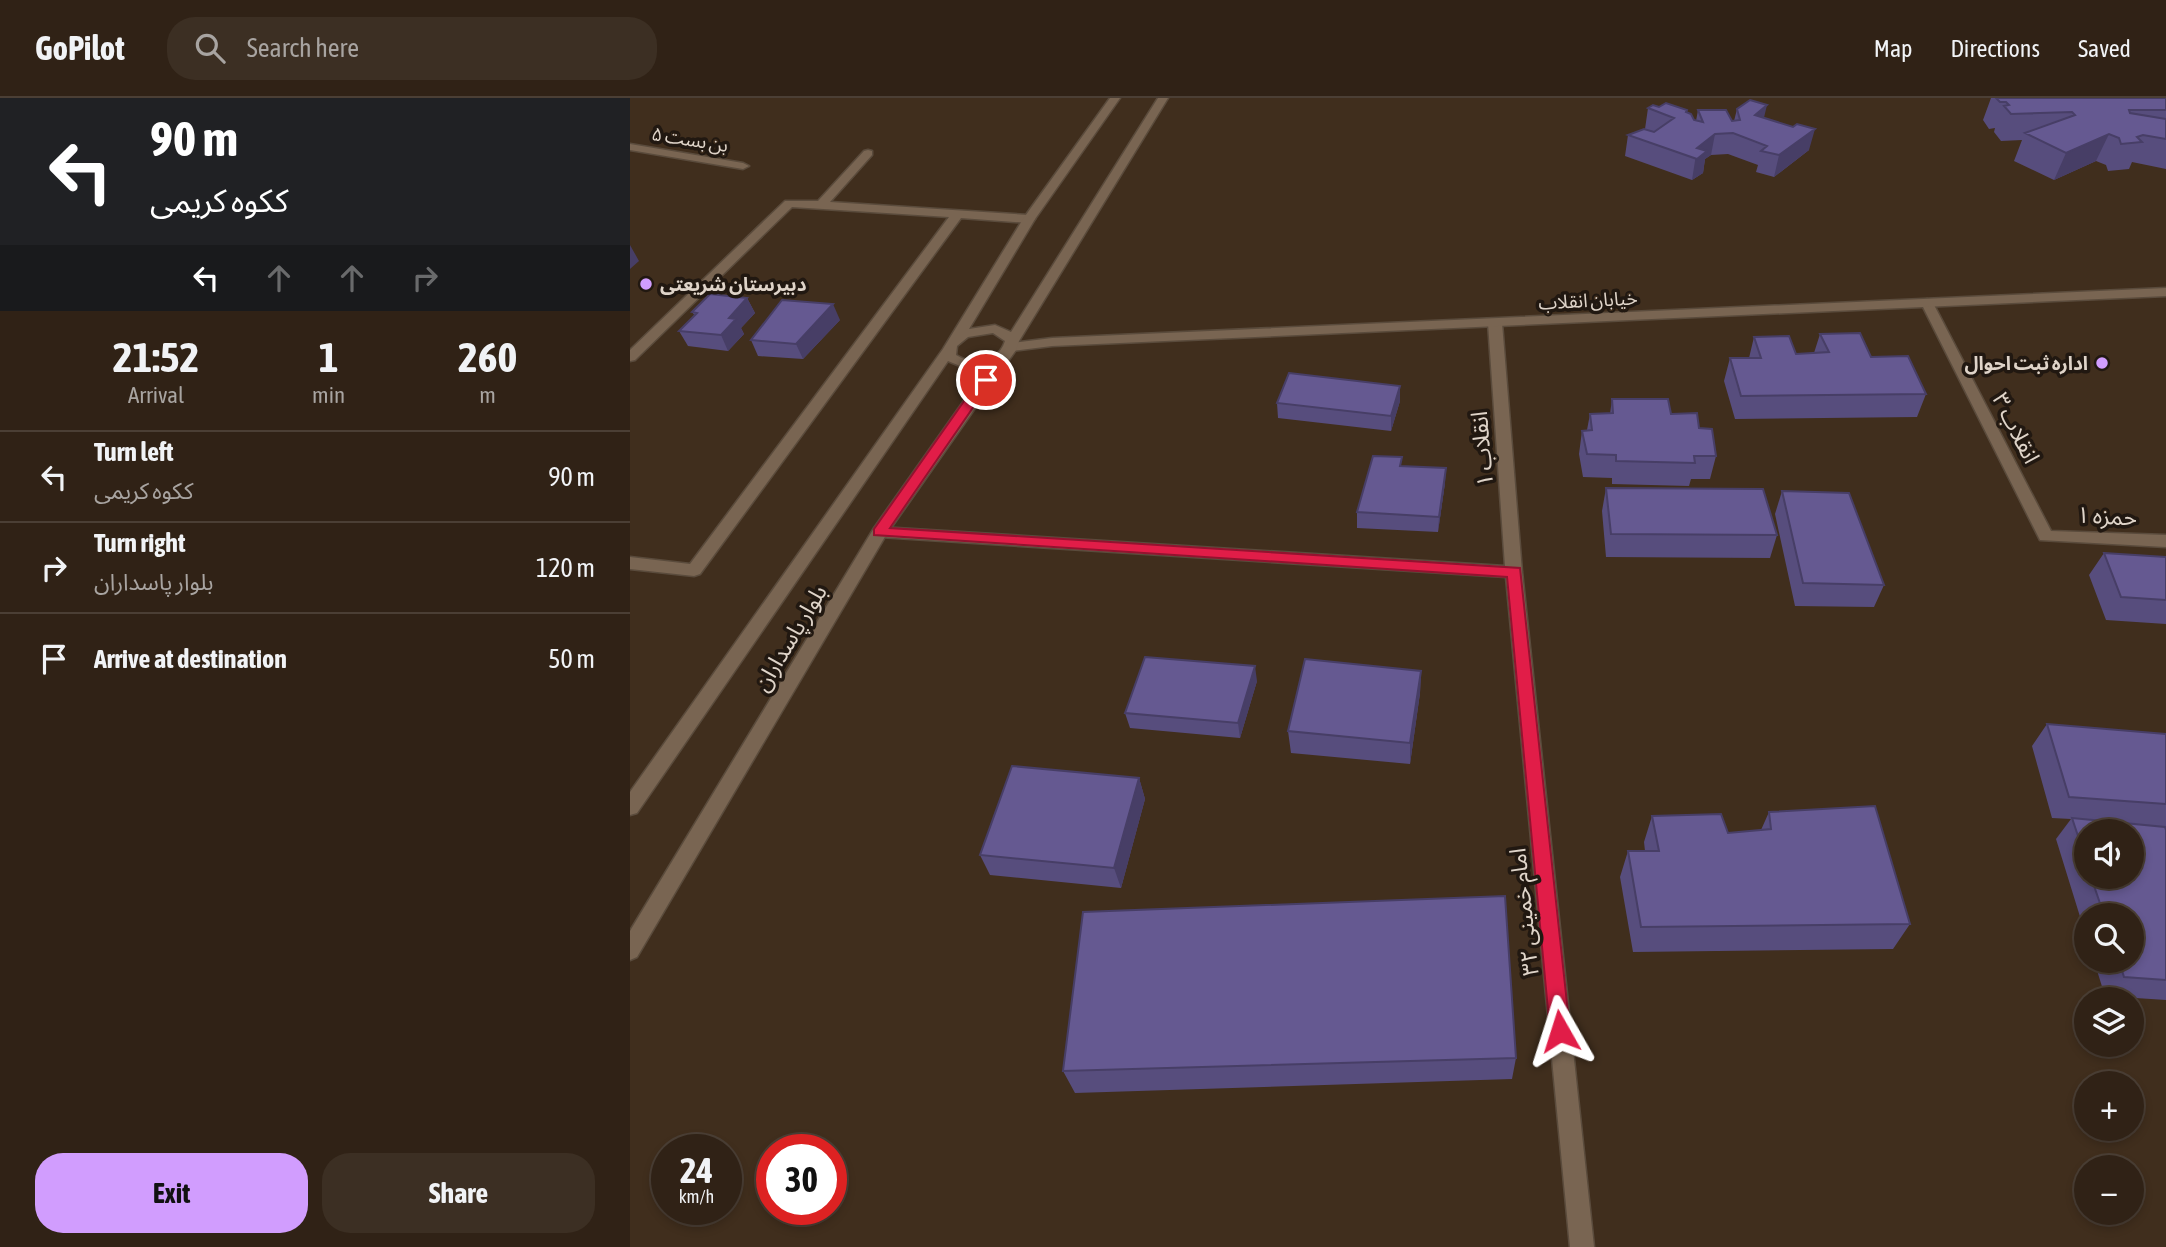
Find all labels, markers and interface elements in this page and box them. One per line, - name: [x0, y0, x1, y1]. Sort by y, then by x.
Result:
- search box: [167, 17, 657, 80]
- text: GoPilot: [35, 29, 125, 67]
- icon: search: [191, 29, 229, 67]
- text: Search here: [247, 33, 359, 63]
- text: Map: [1874, 35, 1912, 62]
- text: Directions: [1950, 35, 2040, 62]
- text: Saved: [2078, 35, 2131, 62]
- text: 90 m: [150, 110, 238, 166]
- street label: بن بست ۵: [650, 122, 730, 157]
- icon: left: [35, 126, 126, 217]
- text: ککوه کریمی: [150, 182, 288, 219]
- icon: left: [187, 259, 225, 297]
- icon: ahead: [260, 259, 298, 297]
- icon: ahead: [333, 259, 371, 297]
- icon: right: [406, 259, 444, 297]
- place label: دبیرستان شریعتی: [660, 273, 807, 296]
- marker: دبیرستان شریعتی: [638, 276, 654, 292]
- street label: خیابان انقلاب: [1538, 286, 1638, 314]
- text: 21:52: [113, 333, 199, 381]
- text: 1: [319, 333, 338, 381]
- text: 260: [458, 333, 517, 381]
- pin: [956, 350, 1016, 410]
- place label: اداره ثبت احوال: [1964, 352, 2088, 375]
- marker: اداره ثبت احوال: [2094, 355, 2110, 371]
- icon: arrive: [967, 361, 1005, 399]
- text: Arrival: [128, 382, 184, 408]
- text: min: [312, 382, 345, 408]
- text: m: [479, 382, 496, 408]
- street label: انقلاب ۳: [1987, 388, 2045, 468]
- street label: انقلاب ۱: [1466, 410, 1498, 488]
- text: Turn left: [94, 437, 174, 467]
- icon: left: [35, 458, 73, 496]
- text: 90 m: [548, 462, 595, 492]
- text: ککوه کریمی: [94, 478, 193, 504]
- street label: حمزه ۱: [2076, 501, 2138, 532]
- text: Turn right: [94, 528, 185, 558]
- icon: right: [35, 549, 73, 587]
- text: 120 m: [536, 553, 595, 583]
- text: بلوار پاسداران: [94, 569, 213, 595]
- street label: بلوار پاسداران: [748, 580, 834, 697]
- icon: arrive: [35, 640, 73, 678]
- text: Arrive at destination: [94, 644, 287, 674]
- text: 50 m: [548, 644, 595, 674]
- map controls: [2074, 819, 2144, 1225]
- button: sound: [2074, 819, 2144, 889]
- street label: امام خمینی ۳۲: [1504, 846, 1549, 977]
- button: search: [2074, 903, 2144, 973]
- button: layers: [2074, 987, 2144, 1057]
- position arrow: [1523, 994, 1597, 1068]
- button: +: [2074, 1071, 2144, 1141]
- speed limit sign: 30: [756, 1134, 847, 1225]
- text: 24: [680, 1150, 713, 1190]
- button: Exit: [35, 1153, 308, 1233]
- button: Share: [322, 1153, 595, 1233]
- button: −: [2074, 1155, 2144, 1225]
- text: km/h: [679, 1186, 714, 1207]

